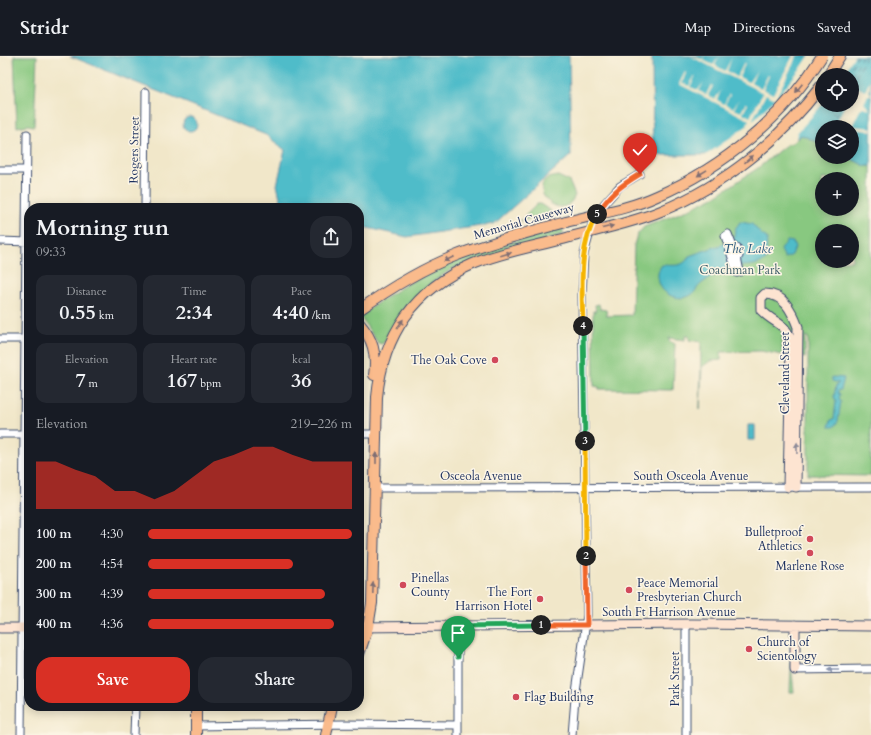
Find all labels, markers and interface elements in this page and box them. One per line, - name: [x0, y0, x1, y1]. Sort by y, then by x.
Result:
- text: Stridr: [20, 15, 69, 41]
- text: Map: [685, 18, 711, 37]
- text: Directions: [733, 18, 795, 37]
- text: Saved: [817, 18, 851, 37]
- map controls: [815, 68, 859, 268]
- button: locate: [815, 68, 859, 112]
- one-way arrow: [795, 82, 804, 93]
- street label: Rogers Street: [125, 116, 143, 184]
- button: layers: [815, 120, 859, 164]
- pin: [623, 133, 657, 174]
- icon: check: [629, 139, 651, 161]
- one-way arrow: [744, 155, 755, 164]
- one-way arrow: [696, 169, 708, 176]
- button: +: [815, 172, 859, 216]
- street label: Memorial Causeway: [472, 199, 577, 243]
- pin: 5: [587, 204, 607, 224]
- text: 5: [594, 206, 600, 221]
- text: Morning run: [36, 213, 169, 243]
- button: share: [310, 216, 352, 258]
- one-way arrow: [602, 224, 614, 230]
- button: −: [815, 224, 859, 268]
- water label: The Lake: [723, 240, 774, 258]
- text: 09:33: [36, 243, 66, 261]
- one-way arrow: [500, 251, 512, 257]
- one-way arrow: [444, 256, 455, 262]
- park label: Coachman Park: [699, 262, 781, 278]
- text: Distance: [67, 284, 107, 299]
- text: Time: [181, 284, 207, 299]
- text: Pace: [291, 284, 312, 299]
- text: 0.55: [59, 299, 96, 326]
- text: 2:34: [176, 299, 212, 326]
- text: 4:40: [272, 299, 309, 326]
- text: km: [96, 308, 114, 323]
- text: /km: [309, 308, 330, 323]
- pin: 4: [573, 316, 593, 336]
- text: 4: [580, 318, 586, 333]
- one-way arrow: [396, 319, 404, 329]
- street label: Cleveland Street: [777, 331, 793, 414]
- text: Elevation: [65, 352, 109, 367]
- text: Heart rate: [171, 352, 217, 367]
- text: kcal: [292, 352, 311, 367]
- place label: The Oak Cove: [411, 352, 487, 368]
- marker: The Oak Cove: [490, 355, 500, 365]
- text: 7: [75, 367, 86, 394]
- text: 167: [167, 367, 197, 394]
- text: 36: [291, 367, 312, 394]
- text: m: [86, 376, 98, 391]
- text: bpm: [197, 376, 221, 391]
- text: Elevation: [36, 415, 88, 433]
- text: 219–226 m: [290, 415, 352, 433]
- pin: 3: [575, 431, 595, 451]
- text: 3: [582, 433, 588, 448]
- one-way arrow: [794, 441, 800, 454]
- one-way arrow: [373, 451, 379, 464]
- street label: Osceola Avenue: [440, 468, 522, 484]
- street label: South Osceola Avenue: [634, 468, 748, 484]
- place label: Bulletproof Athletics: [745, 524, 804, 554]
- text: 100 m: [36, 525, 71, 543]
- text: 4:30: [100, 525, 123, 543]
- marker: Bulletproof Athletics: [805, 534, 815, 544]
- pin: 2: [576, 546, 596, 566]
- text: 2: [583, 548, 589, 563]
- marker: Marlene Rose: [805, 548, 815, 558]
- text: 200 m: [36, 555, 71, 573]
- text: 4:54: [100, 555, 123, 573]
- place label: Marlene Rose: [775, 558, 845, 574]
- place label: Pinellas County: [411, 570, 451, 600]
- place label: Peace Memorial Presbyterian Church: [637, 575, 742, 605]
- marker: Pinellas County: [398, 580, 408, 590]
- one-way arrow: [370, 581, 376, 594]
- place label: The Fort Harrison Hotel: [455, 584, 532, 614]
- text: 300 m: [36, 585, 71, 603]
- text: 4:39: [100, 585, 123, 603]
- marker: Peace Memorial Presbyterian Church: [624, 585, 634, 595]
- marker: The Fort Harrison Hotel: [535, 594, 545, 604]
- street label: South Ft Harrison Avenue: [602, 604, 736, 620]
- text: 400 m: [36, 615, 71, 633]
- text: 4:36: [100, 615, 123, 633]
- pin: 1: [531, 615, 551, 635]
- pin: [441, 616, 475, 657]
- text: 1: [538, 617, 544, 632]
- icon: arrive: [447, 622, 469, 644]
- place label: Church of Scientology: [757, 634, 818, 664]
- marker: Church of Scientology: [744, 644, 754, 654]
- street label: Park Street: [667, 651, 683, 707]
- button: Save: [36, 657, 190, 703]
- button: Share: [198, 657, 352, 703]
- one-way arrow: [827, 666, 839, 673]
- place label: Flag Building: [524, 689, 594, 705]
- marker: Flag Building: [511, 692, 521, 702]

